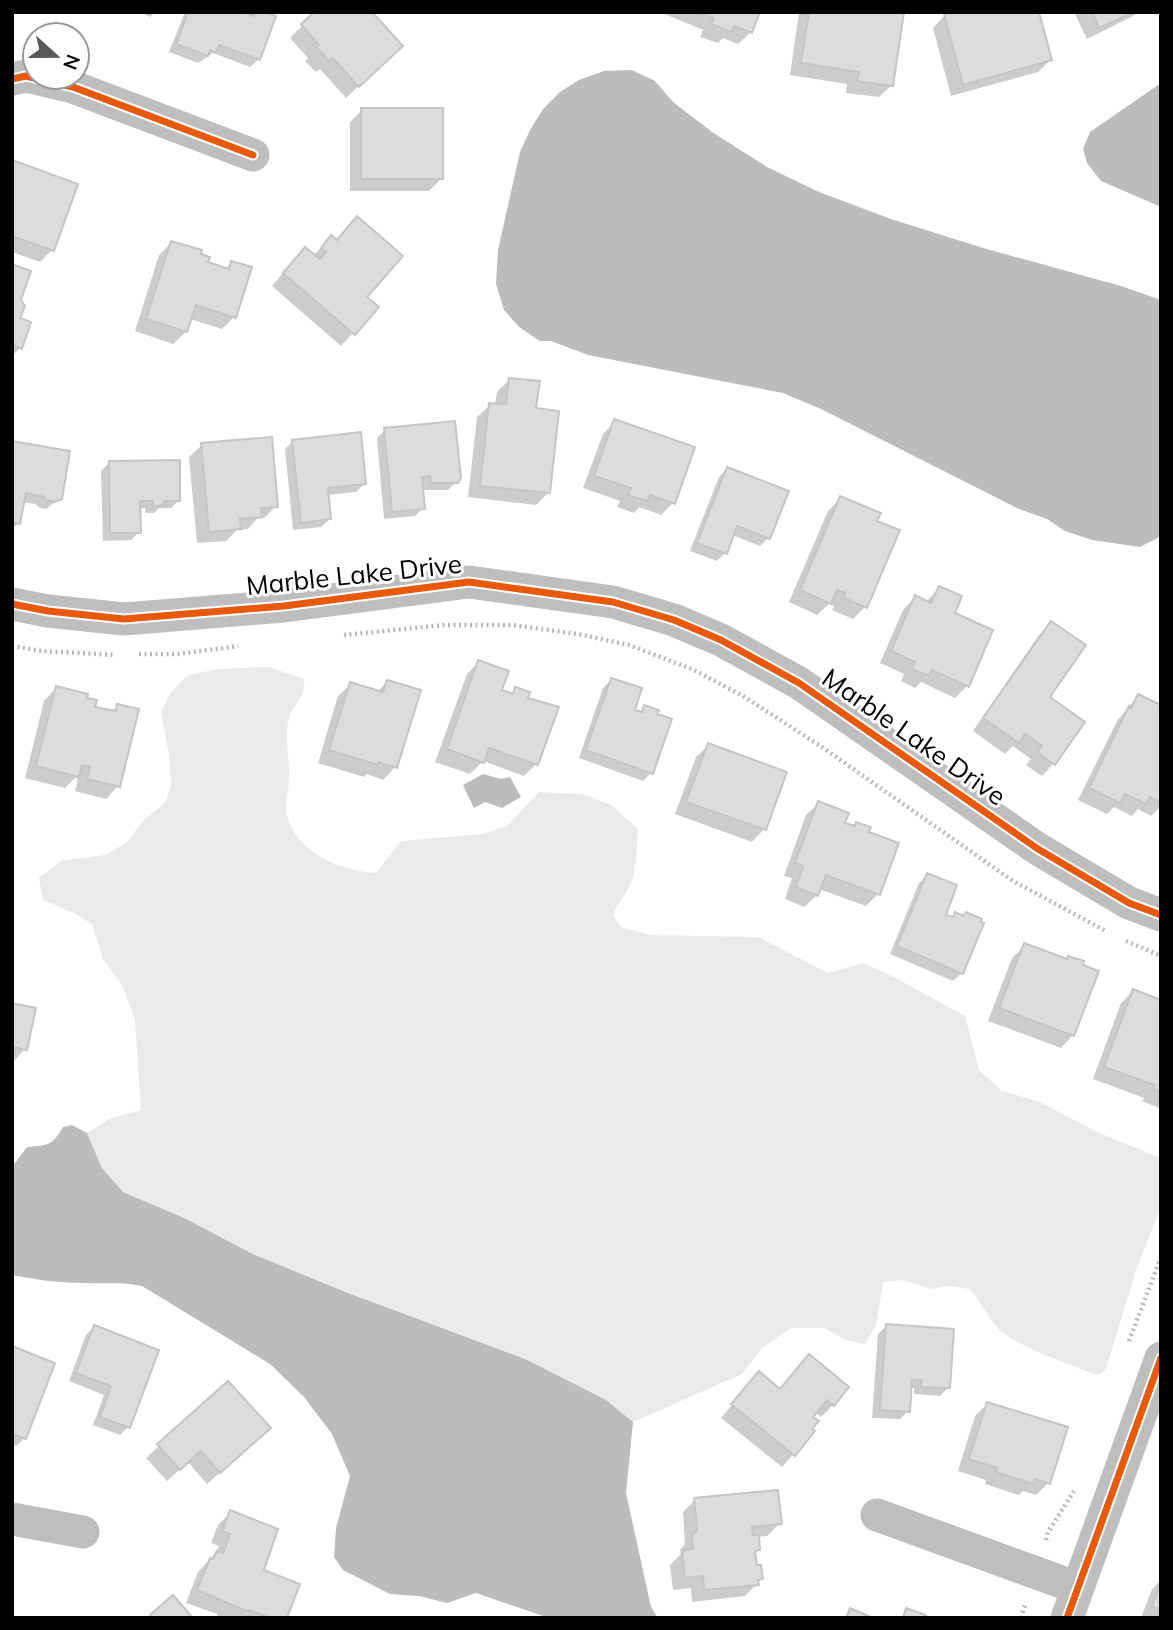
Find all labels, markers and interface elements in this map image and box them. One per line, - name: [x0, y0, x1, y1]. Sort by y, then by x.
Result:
- north arrow: [21, 21, 91, 91]
- text: N: [58, 51, 86, 73]
- street label: Marble Lake Drive: [244, 547, 463, 602]
- street label: Marble Lake Drive: [816, 661, 1012, 812]

